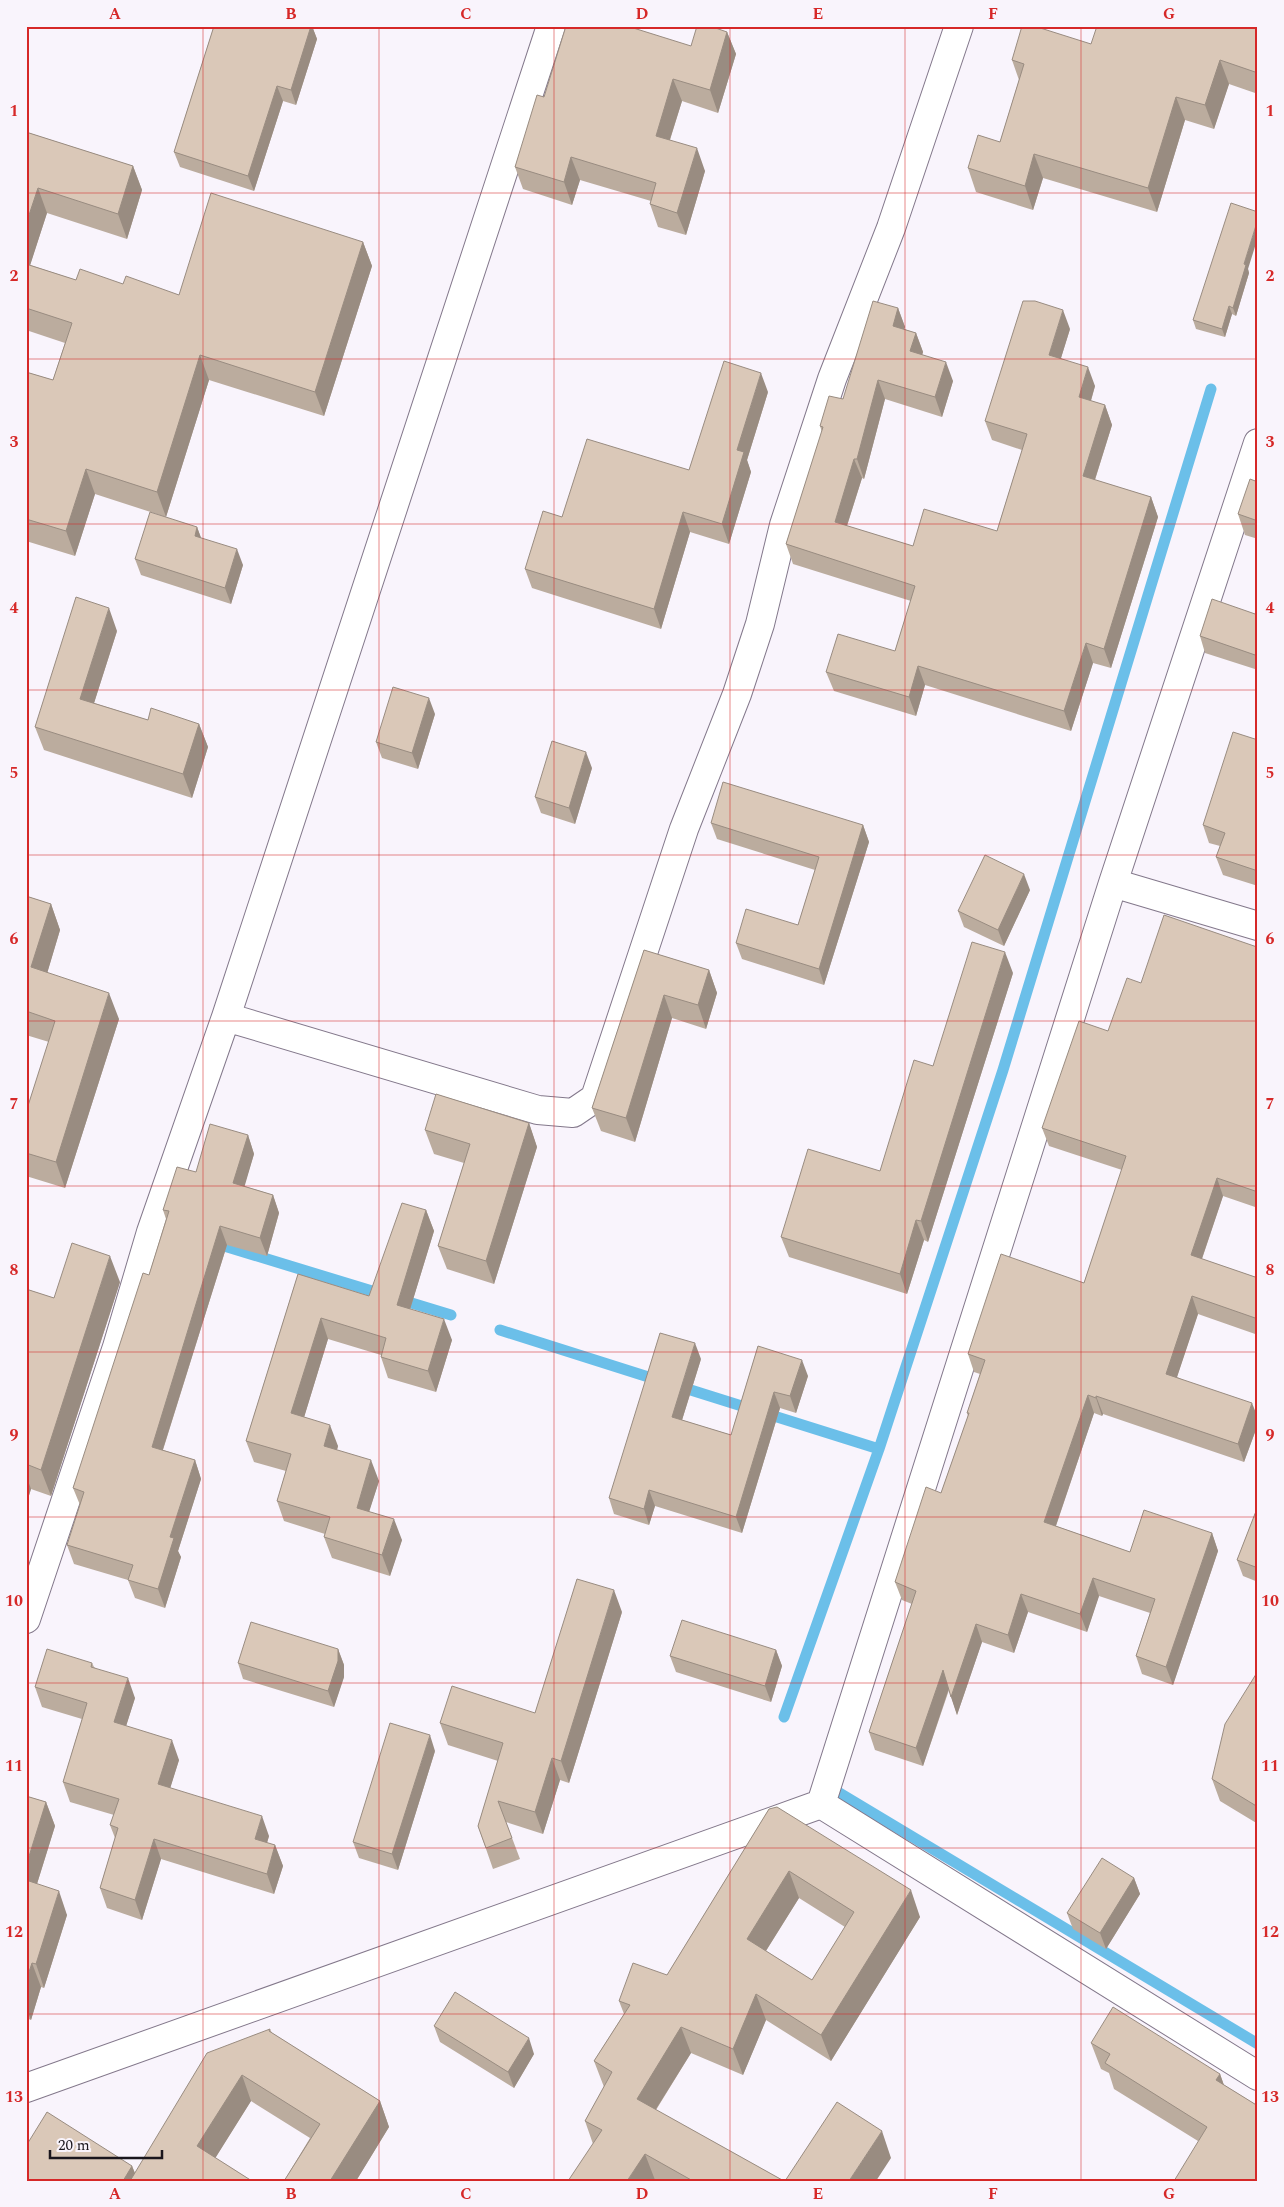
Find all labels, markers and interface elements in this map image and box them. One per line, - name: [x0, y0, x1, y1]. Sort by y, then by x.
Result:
- text: A: [109, 2, 122, 26]
- text: B: [285, 2, 297, 26]
- text: C: [460, 2, 472, 26]
- text: D: [636, 2, 649, 26]
- text: E: [813, 2, 823, 26]
- text: F: [988, 2, 998, 26]
- text: G: [1163, 2, 1175, 26]
- text: 1: [10, 99, 18, 123]
- text: 1: [1266, 99, 1274, 123]
- text: 2: [10, 264, 19, 288]
- text: 2: [1266, 264, 1275, 288]
- text: 3: [10, 430, 19, 454]
- text: 3: [1266, 430, 1275, 454]
- text: 4: [10, 596, 19, 620]
- text: 4: [1266, 596, 1275, 620]
- text: 5: [10, 761, 18, 785]
- text: 5: [1266, 761, 1274, 785]
- text: 6: [10, 927, 19, 951]
- text: 6: [1266, 927, 1275, 951]
- text: 7: [10, 1092, 19, 1116]
- text: 7: [1266, 1092, 1275, 1116]
- text: 8: [10, 1258, 19, 1282]
- text: 8: [1266, 1258, 1275, 1282]
- text: 9: [10, 1423, 19, 1447]
- text: 9: [1266, 1423, 1275, 1447]
- text: 10: [5, 1589, 23, 1613]
- text: 10: [1261, 1589, 1279, 1613]
- text: 11: [5, 1754, 23, 1778]
- text: 11: [1261, 1754, 1279, 1778]
- text: 12: [5, 1920, 23, 1944]
- text: 12: [1261, 1920, 1279, 1944]
- text: 13: [5, 2085, 23, 2109]
- text: 13: [1261, 2085, 1279, 2109]
- scale bar: [50, 2127, 162, 2159]
- text: 20 m: [58, 2134, 90, 2157]
- text: A: [109, 2182, 122, 2206]
- text: B: [285, 2182, 297, 2206]
- text: C: [460, 2182, 472, 2206]
- text: D: [636, 2182, 649, 2206]
- text: E: [813, 2182, 823, 2206]
- text: F: [988, 2182, 998, 2206]
- text: G: [1163, 2182, 1175, 2206]

